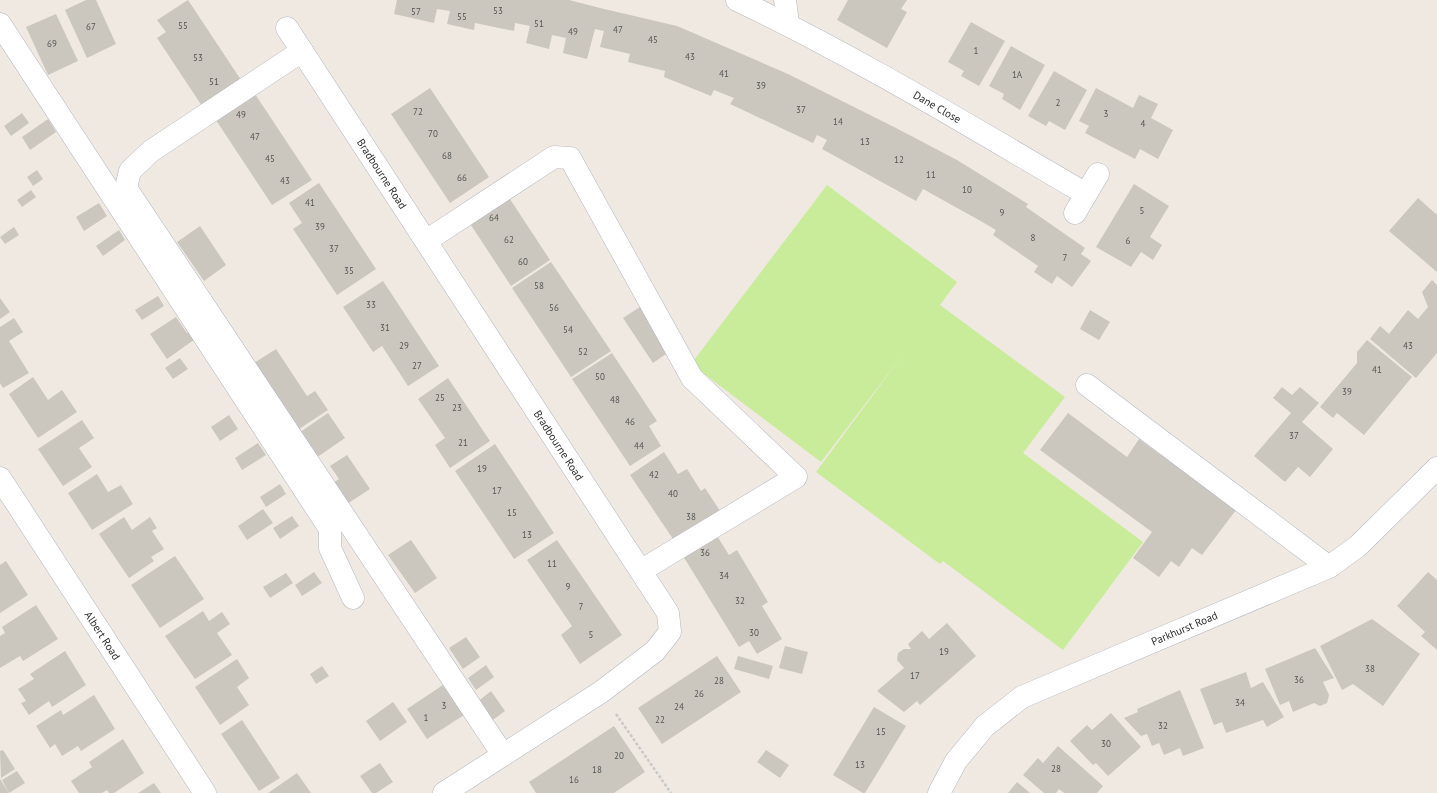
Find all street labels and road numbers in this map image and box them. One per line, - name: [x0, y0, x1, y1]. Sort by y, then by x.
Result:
- street label: Dane Close: [911, 88, 964, 126]
- street label: Bradbourne Road: [354, 136, 410, 212]
- street label: Bradbourne Road: [531, 408, 587, 483]
- street label: Parkhurst Road: [1149, 608, 1220, 648]
- street label: Albert Road: [82, 609, 124, 663]

